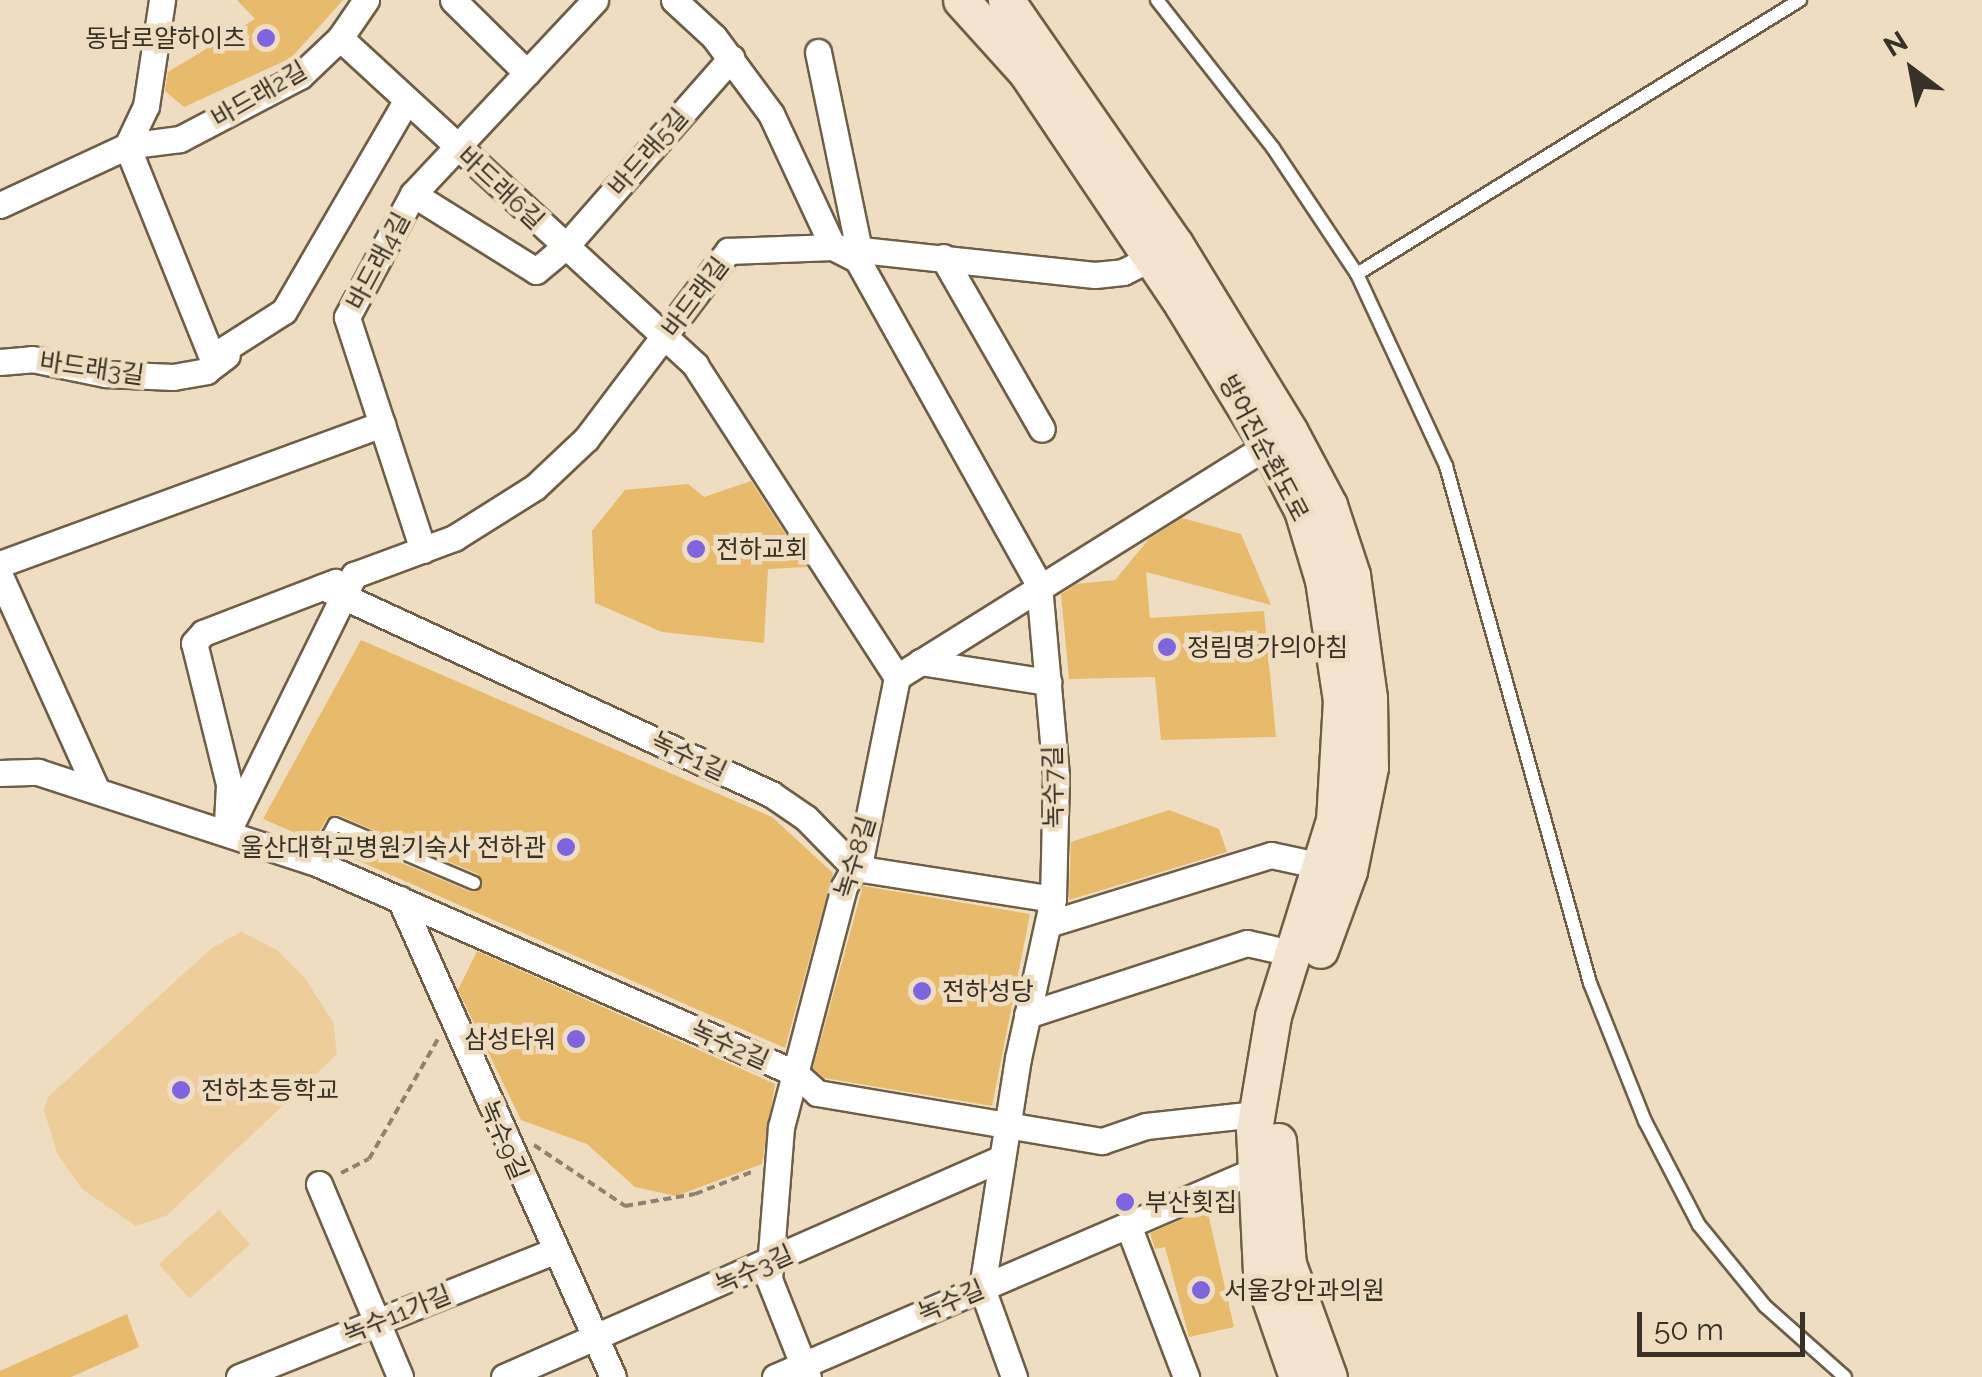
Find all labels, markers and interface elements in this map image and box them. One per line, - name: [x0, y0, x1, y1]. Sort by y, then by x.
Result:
- north arrow: [1862, 20, 1962, 120]
- place label: 동남로얄하이츠: [85, 23, 246, 53]
- text: N: [1878, 24, 1914, 64]
- marker: 동남로얄하이츠: [255, 27, 277, 49]
- street label: 바드래2길: [206, 55, 312, 133]
- street label: 바드래5길: [602, 102, 694, 202]
- street label: 바드래6길: [452, 141, 550, 235]
- street label: 바드래4길: [340, 207, 416, 315]
- street label: 바드래길: [655, 251, 735, 343]
- street label: 바드래3길: [38, 346, 146, 390]
- street label: 방어진순환도로: [1213, 370, 1315, 526]
- place label: 전하교회: [716, 534, 808, 564]
- marker: 전하교회: [685, 538, 707, 560]
- place label: 정림명가의아침: [1187, 632, 1348, 662]
- marker: 정림명가의아침: [1156, 636, 1178, 658]
- street label: 녹수1길: [647, 726, 731, 786]
- street label: 녹수7길: [1037, 746, 1069, 828]
- street label: 녹수8길: [828, 813, 882, 901]
- place label: 울산대학교병원기숙사 전하관: [241, 832, 546, 862]
- marker: 울산대학교병원기숙사 전하관: [555, 836, 577, 858]
- place label: 전하성당: [942, 976, 1034, 1006]
- marker: 전하성당: [911, 980, 933, 1002]
- street label: 녹수2길: [686, 1015, 774, 1075]
- place label: 삼성타워: [464, 1024, 556, 1054]
- marker: 삼성타워: [565, 1028, 587, 1050]
- place label: 전하초등학교: [201, 1075, 339, 1105]
- marker: 전하초등학교: [170, 1079, 192, 1101]
- street label: 녹수9길: [474, 1096, 534, 1184]
- place label: 부산횟집: [1145, 1187, 1237, 1217]
- marker: 부산횟집: [1114, 1191, 1136, 1213]
- street label: 녹수3길: [710, 1239, 798, 1299]
- street label: 녹수길: [913, 1274, 989, 1328]
- place label: 서울강안과의원: [1224, 1275, 1385, 1305]
- marker: 서울강안과의원: [1188, 1277, 1214, 1303]
- street label: 녹수11가길: [339, 1279, 455, 1349]
- scale bar: [1642, 1292, 1810, 1354]
- text: 50 m: [1654, 1312, 1724, 1347]

